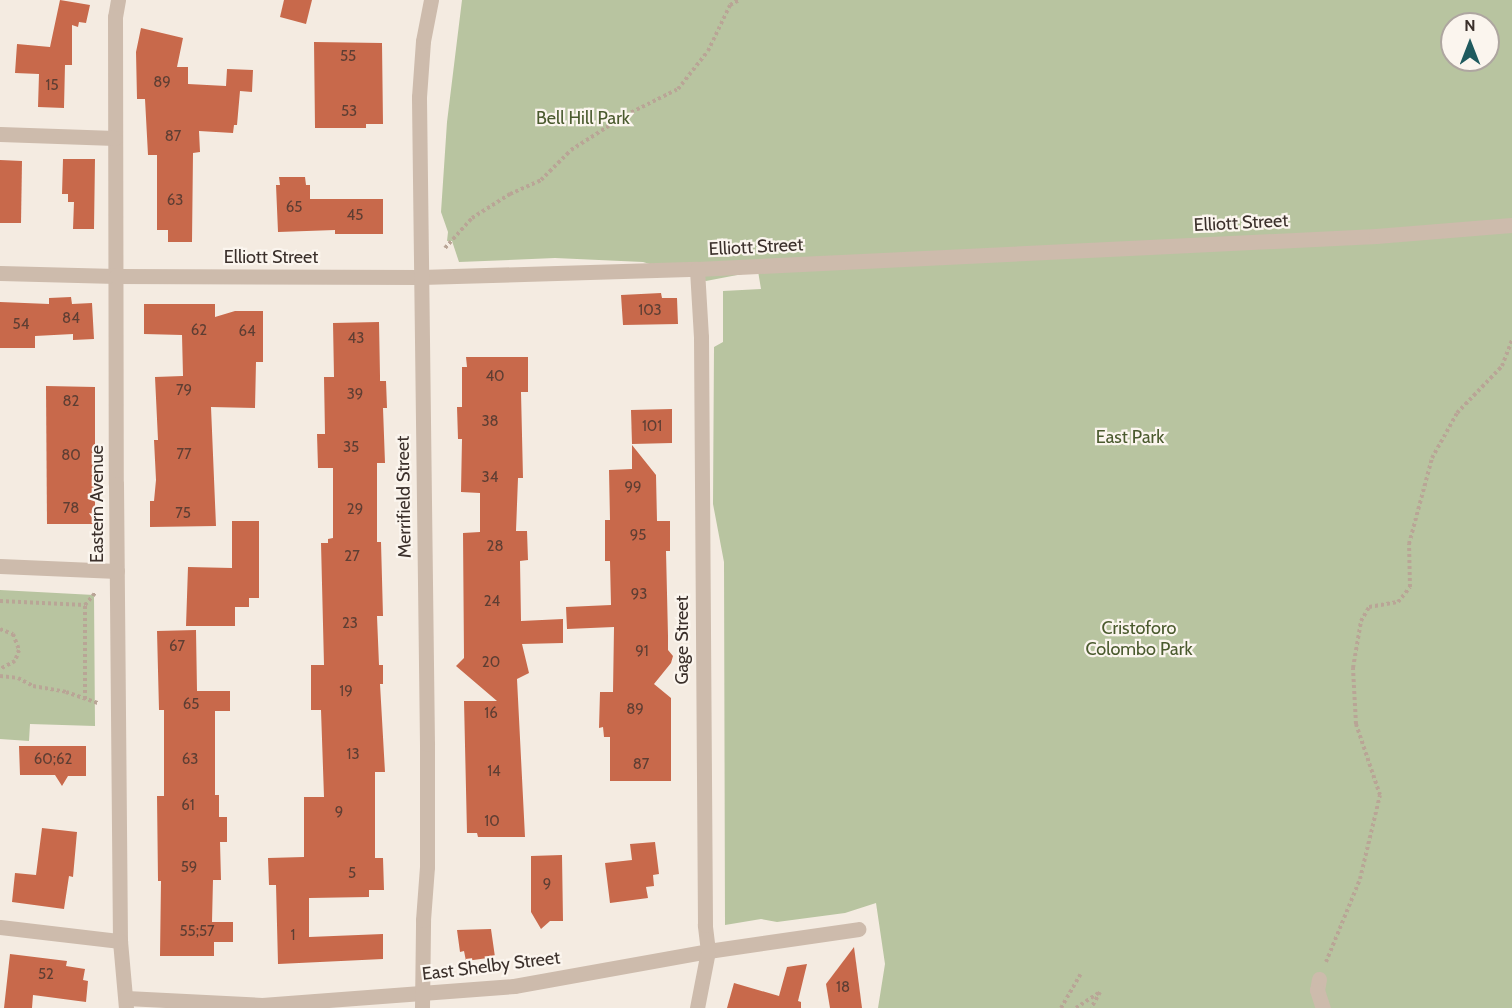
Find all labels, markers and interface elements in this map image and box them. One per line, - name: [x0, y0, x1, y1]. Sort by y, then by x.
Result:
- north arrow: [1440, 12, 1500, 72]
- text: N: [1464, 16, 1476, 35]
- house number: 55: [340, 48, 356, 66]
- house number: 89: [153, 74, 171, 92]
- house number: 15: [45, 77, 59, 95]
- house number: 53: [341, 103, 357, 121]
- park label: Bell Hill Park: [536, 107, 630, 129]
- house number: 87: [165, 128, 181, 146]
- house number: 63: [167, 192, 183, 210]
- house number: 65: [286, 199, 302, 217]
- house number: 45: [347, 207, 363, 225]
- street label: Elliott Street: [1193, 210, 1289, 236]
- street label: Elliott Street: [708, 234, 804, 260]
- street label: Elliott Street: [224, 246, 318, 268]
- house number: 103: [638, 302, 662, 320]
- house number: 84: [62, 310, 80, 328]
- house number: 54: [13, 316, 29, 334]
- house number: 62: [191, 322, 207, 340]
- house number: 64: [238, 323, 256, 341]
- house number: 43: [348, 330, 364, 348]
- house number: 40: [485, 368, 505, 386]
- house number: 79: [176, 382, 192, 400]
- house number: 39: [347, 386, 363, 404]
- house number: 82: [63, 393, 79, 411]
- house number: 38: [481, 413, 499, 431]
- house number: 101: [642, 418, 662, 436]
- park label: East Park: [1096, 426, 1164, 448]
- street label: Merrifield Street: [392, 436, 416, 558]
- house number: 35: [343, 439, 359, 457]
- street label: Eastern Avenue: [86, 445, 108, 563]
- house number: 77: [176, 446, 192, 464]
- house number: 80: [61, 447, 81, 465]
- house number: 34: [482, 469, 498, 487]
- house number: 99: [624, 479, 642, 497]
- house number: 78: [63, 500, 79, 518]
- house number: 29: [347, 501, 363, 519]
- house number: 75: [175, 505, 191, 523]
- house number: 95: [630, 527, 646, 545]
- house number: 28: [487, 538, 503, 556]
- house number: 27: [344, 548, 360, 566]
- house number: 93: [631, 586, 647, 604]
- house number: 24: [484, 593, 500, 611]
- street label: Gage Street: [671, 595, 693, 685]
- house number: 23: [342, 615, 358, 633]
- park label: Cristoforo Colombo Park: [1086, 618, 1192, 660]
- house number: 67: [169, 638, 185, 656]
- house number: 91: [635, 643, 649, 661]
- house number: 20: [482, 654, 500, 672]
- house number: 19: [339, 683, 353, 701]
- house number: 65: [183, 696, 199, 714]
- house number: 89: [626, 701, 644, 719]
- house number: 16: [484, 705, 498, 723]
- house number: 13: [346, 746, 360, 764]
- house number: 60;62: [34, 751, 72, 769]
- house number: 63: [182, 751, 198, 769]
- house number: 87: [633, 756, 649, 774]
- house number: 14: [487, 763, 501, 781]
- house number: 61: [181, 797, 195, 815]
- house number: 9: [335, 804, 343, 822]
- house number: 10: [484, 813, 500, 831]
- house number: 59: [181, 859, 197, 877]
- house number: 5: [348, 865, 356, 883]
- house number: 9: [543, 876, 551, 894]
- house number: 55;57: [179, 923, 215, 941]
- house number: 1: [291, 927, 295, 945]
- street label: East Shelby Street: [421, 947, 561, 985]
- house number: 52: [38, 966, 54, 984]
- house number: 18: [836, 979, 850, 997]

